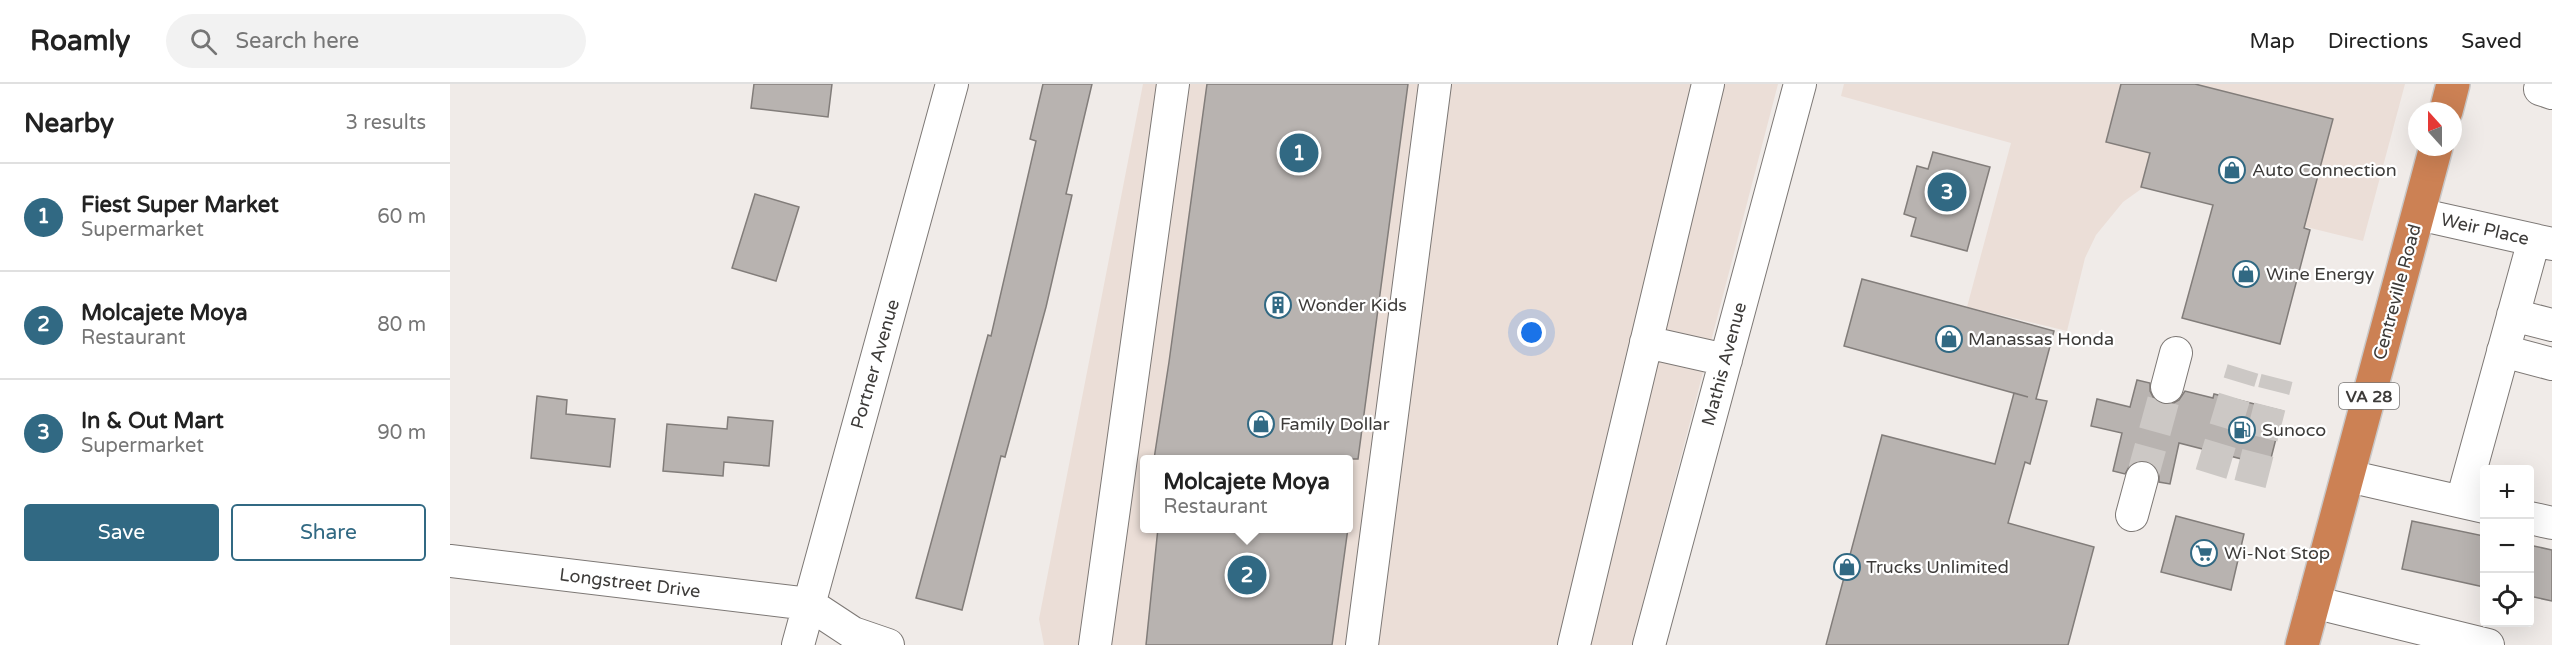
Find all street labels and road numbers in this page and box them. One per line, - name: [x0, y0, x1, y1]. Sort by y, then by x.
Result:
- street label: Weir Place: [2439, 208, 2531, 250]
- street label: Centreville Road: [2368, 222, 2426, 362]
- street label: Portner Avenue: [846, 297, 904, 431]
- street label: Mathis Avenue: [1697, 300, 1751, 428]
- road number: VA 28: [2339, 383, 2399, 409]
- street label: Longstreet Drive: [558, 563, 702, 603]

